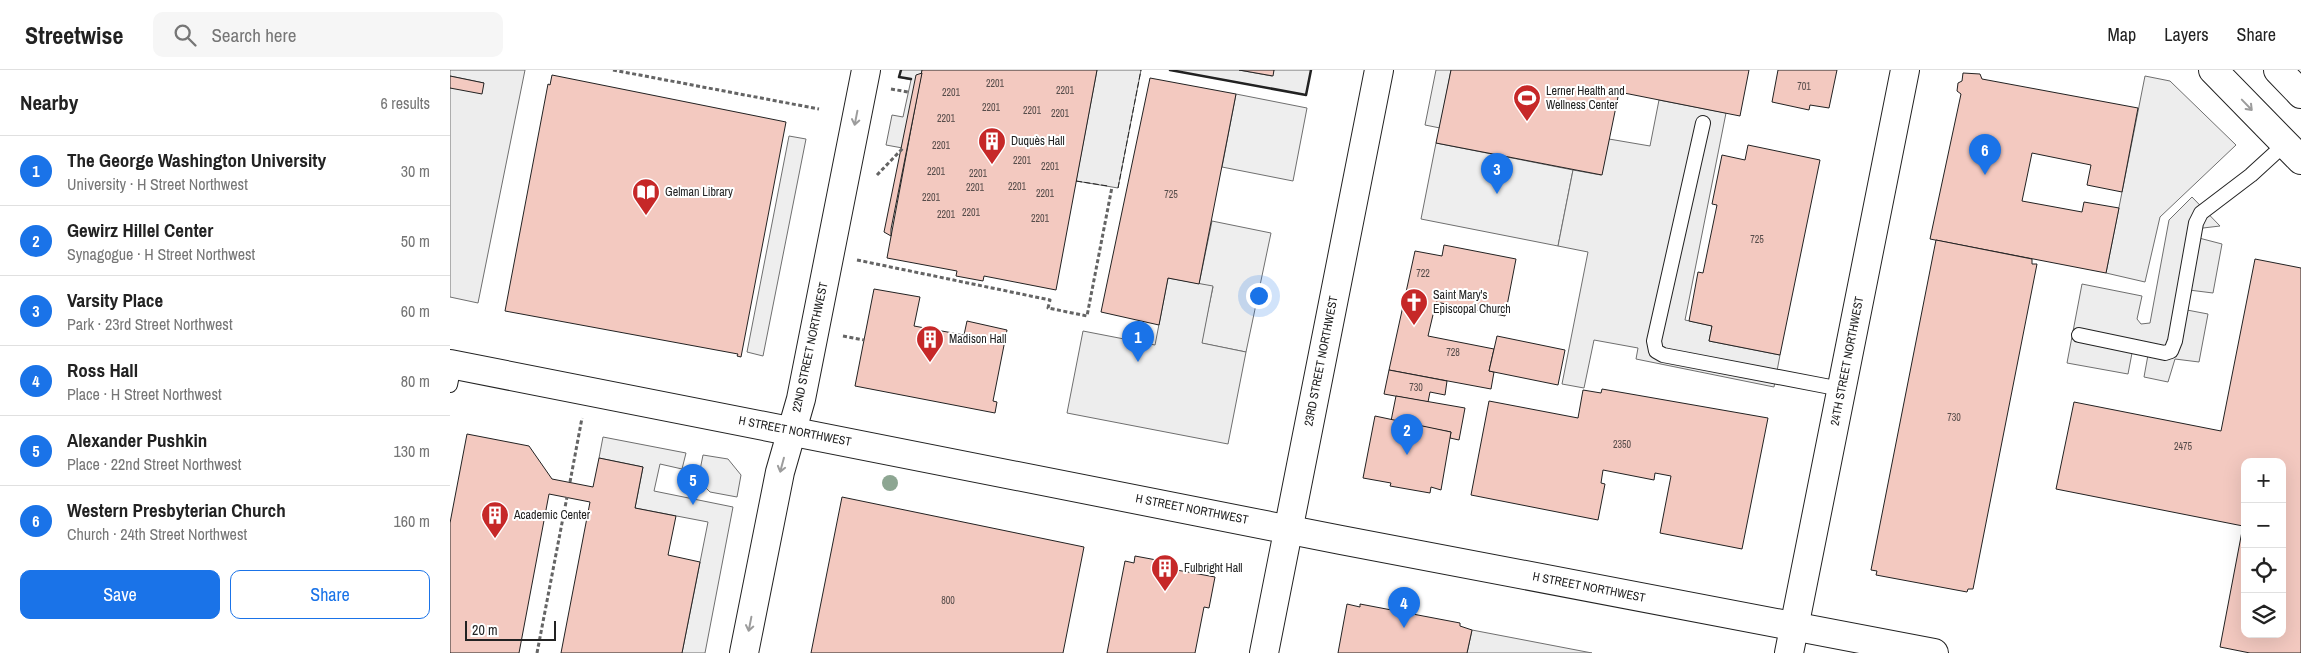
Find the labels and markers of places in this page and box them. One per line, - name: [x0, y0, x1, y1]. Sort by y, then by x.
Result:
- sports icon: Lerner Health and Wellness Center: [1512, 83, 1542, 122]
- place label: Lerner Health and Wellness Center: [1546, 83, 1625, 113]
- building icon: Duquès Hall: [977, 126, 1007, 165]
- place label: Duquès Hall: [1011, 133, 1065, 149]
- pin: 6: [1969, 134, 2001, 175]
- pin: 3: [1481, 153, 1513, 194]
- library icon: Gelman Library: [631, 177, 661, 216]
- place label: Gelman Library: [665, 184, 733, 200]
- church icon: Saint Mary's Episcopal Church: [1399, 287, 1429, 326]
- place label: Saint Mary's Episcopal Church: [1433, 287, 1511, 317]
- pin: 1: [1122, 321, 1154, 362]
- building icon: Madison Hall: [915, 324, 945, 363]
- place label: Madison Hall: [949, 331, 1006, 347]
- pin: 2: [1391, 414, 1423, 455]
- pin: 5: [677, 464, 709, 505]
- building icon: Academic Center: [480, 500, 510, 539]
- place label: Academic Center: [513, 507, 591, 523]
- building icon: Fulbright Hall: [1150, 553, 1180, 592]
- place label: Fulbright Hall: [1184, 560, 1243, 576]
- pin: 4: [1388, 587, 1420, 628]

